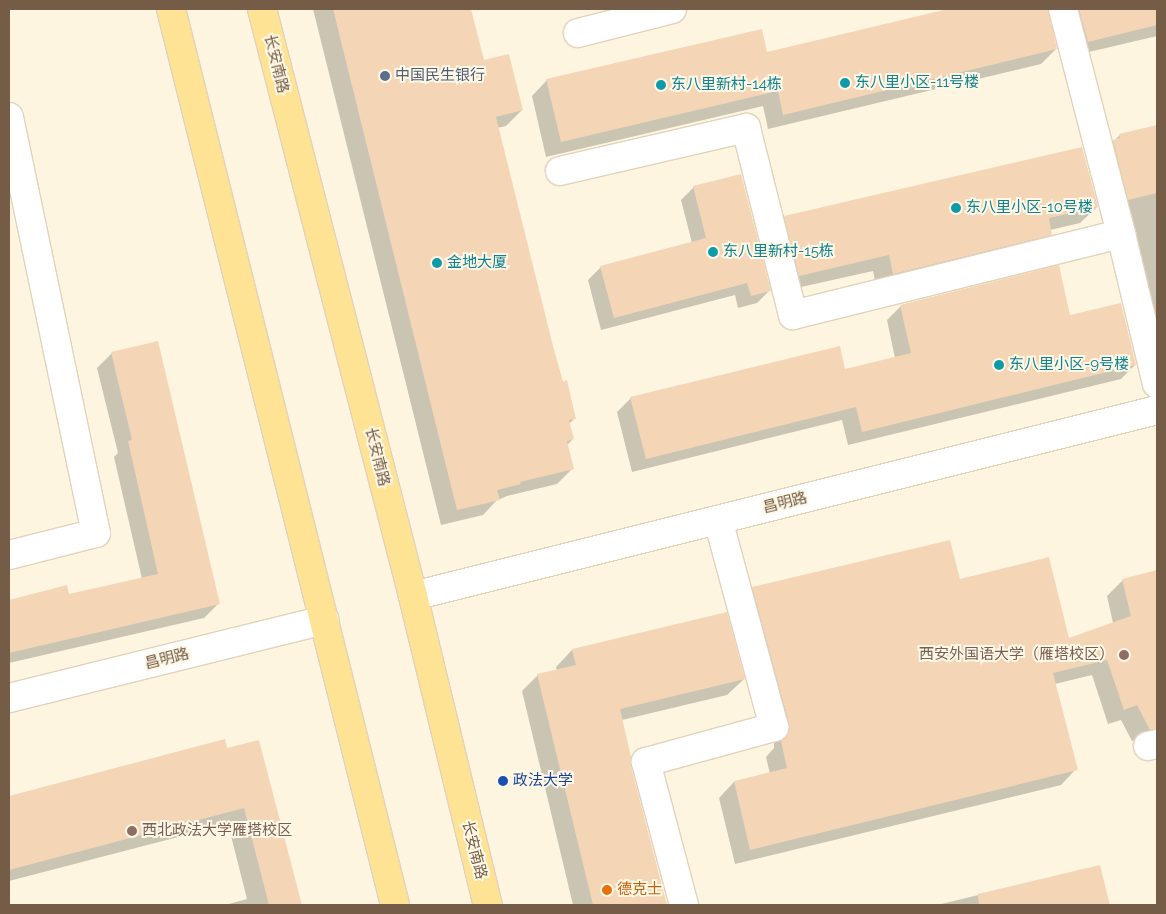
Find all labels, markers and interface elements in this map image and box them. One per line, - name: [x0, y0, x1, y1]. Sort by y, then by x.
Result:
- street label: 长安南路: [260, 33, 292, 95]
- place label: 中国民生银行: [395, 67, 485, 85]
- marker: 中国民生银行: [379, 70, 391, 82]
- place label: 东八里小区-11号楼: [855, 74, 979, 92]
- place label: 东八里新村-14栋: [671, 76, 782, 94]
- marker: 东八里小区-11号楼: [839, 77, 851, 89]
- marker: 东八里新村-14栋: [655, 79, 667, 91]
- place label: 东八里小区-10号楼: [966, 199, 1093, 217]
- marker: 东八里小区-10号楼: [950, 202, 962, 214]
- place label: 东八里新村-15栋: [723, 243, 834, 261]
- marker: 东八里新村-15栋: [707, 246, 719, 258]
- place label: 金地大厦: [447, 254, 507, 272]
- marker: 金地大厦: [431, 257, 443, 269]
- place label: 东八里小区-9号楼: [1009, 356, 1129, 374]
- marker: 东八里小区-9号楼: [993, 359, 1005, 371]
- street label: 长安南路: [361, 426, 393, 488]
- street label: 昌明路: [761, 489, 809, 517]
- street label: 昌明路: [143, 645, 191, 673]
- place label: 西安外国语大学（雁塔校区）: [919, 646, 1114, 664]
- marker: 西安外国语大学（雁塔校区）: [1118, 649, 1130, 661]
- place label: 政法大学: [513, 772, 573, 790]
- marker: 政法大学: [497, 775, 509, 787]
- street label: 长安南路: [458, 819, 490, 881]
- place label: 西北政法大学雁塔校区: [142, 822, 292, 840]
- marker: 西北政法大学雁塔校区: [126, 825, 138, 837]
- place label: 德克士: [617, 881, 662, 899]
- marker: 德克士: [601, 884, 613, 896]

